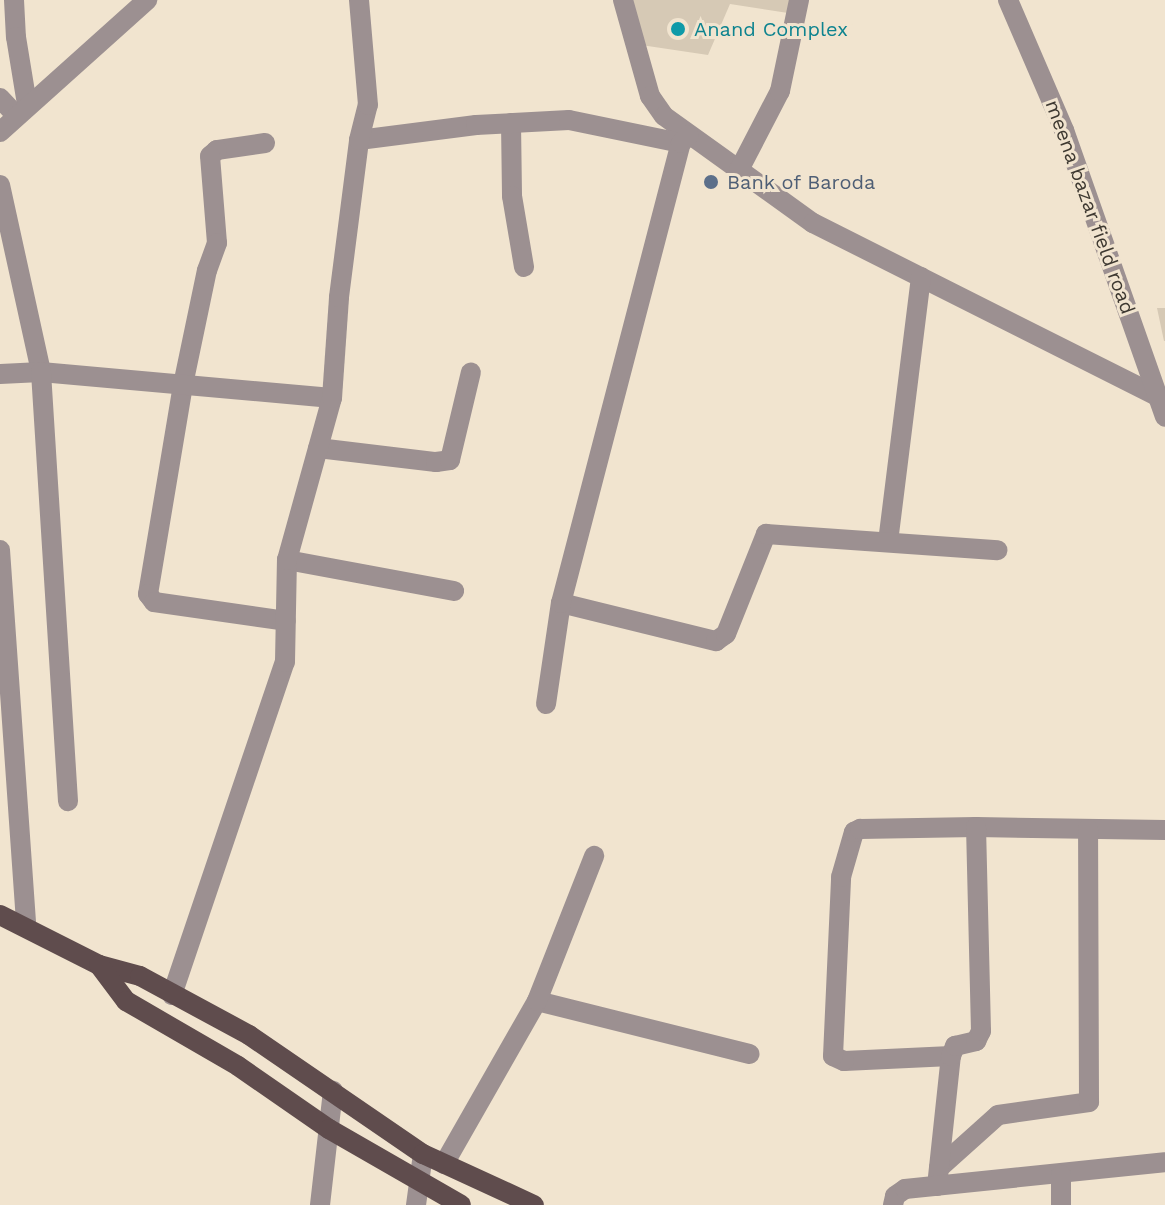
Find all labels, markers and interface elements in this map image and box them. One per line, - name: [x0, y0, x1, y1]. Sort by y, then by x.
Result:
- place label: Anand Complex: [694, 17, 848, 41]
- marker: Anand Complex: [669, 20, 687, 38]
- street label: meena bazar field road: [1040, 96, 1140, 318]
- place label: Bank of Baroda: [727, 170, 876, 194]
- marker: Bank of Baroda: [702, 173, 720, 191]

